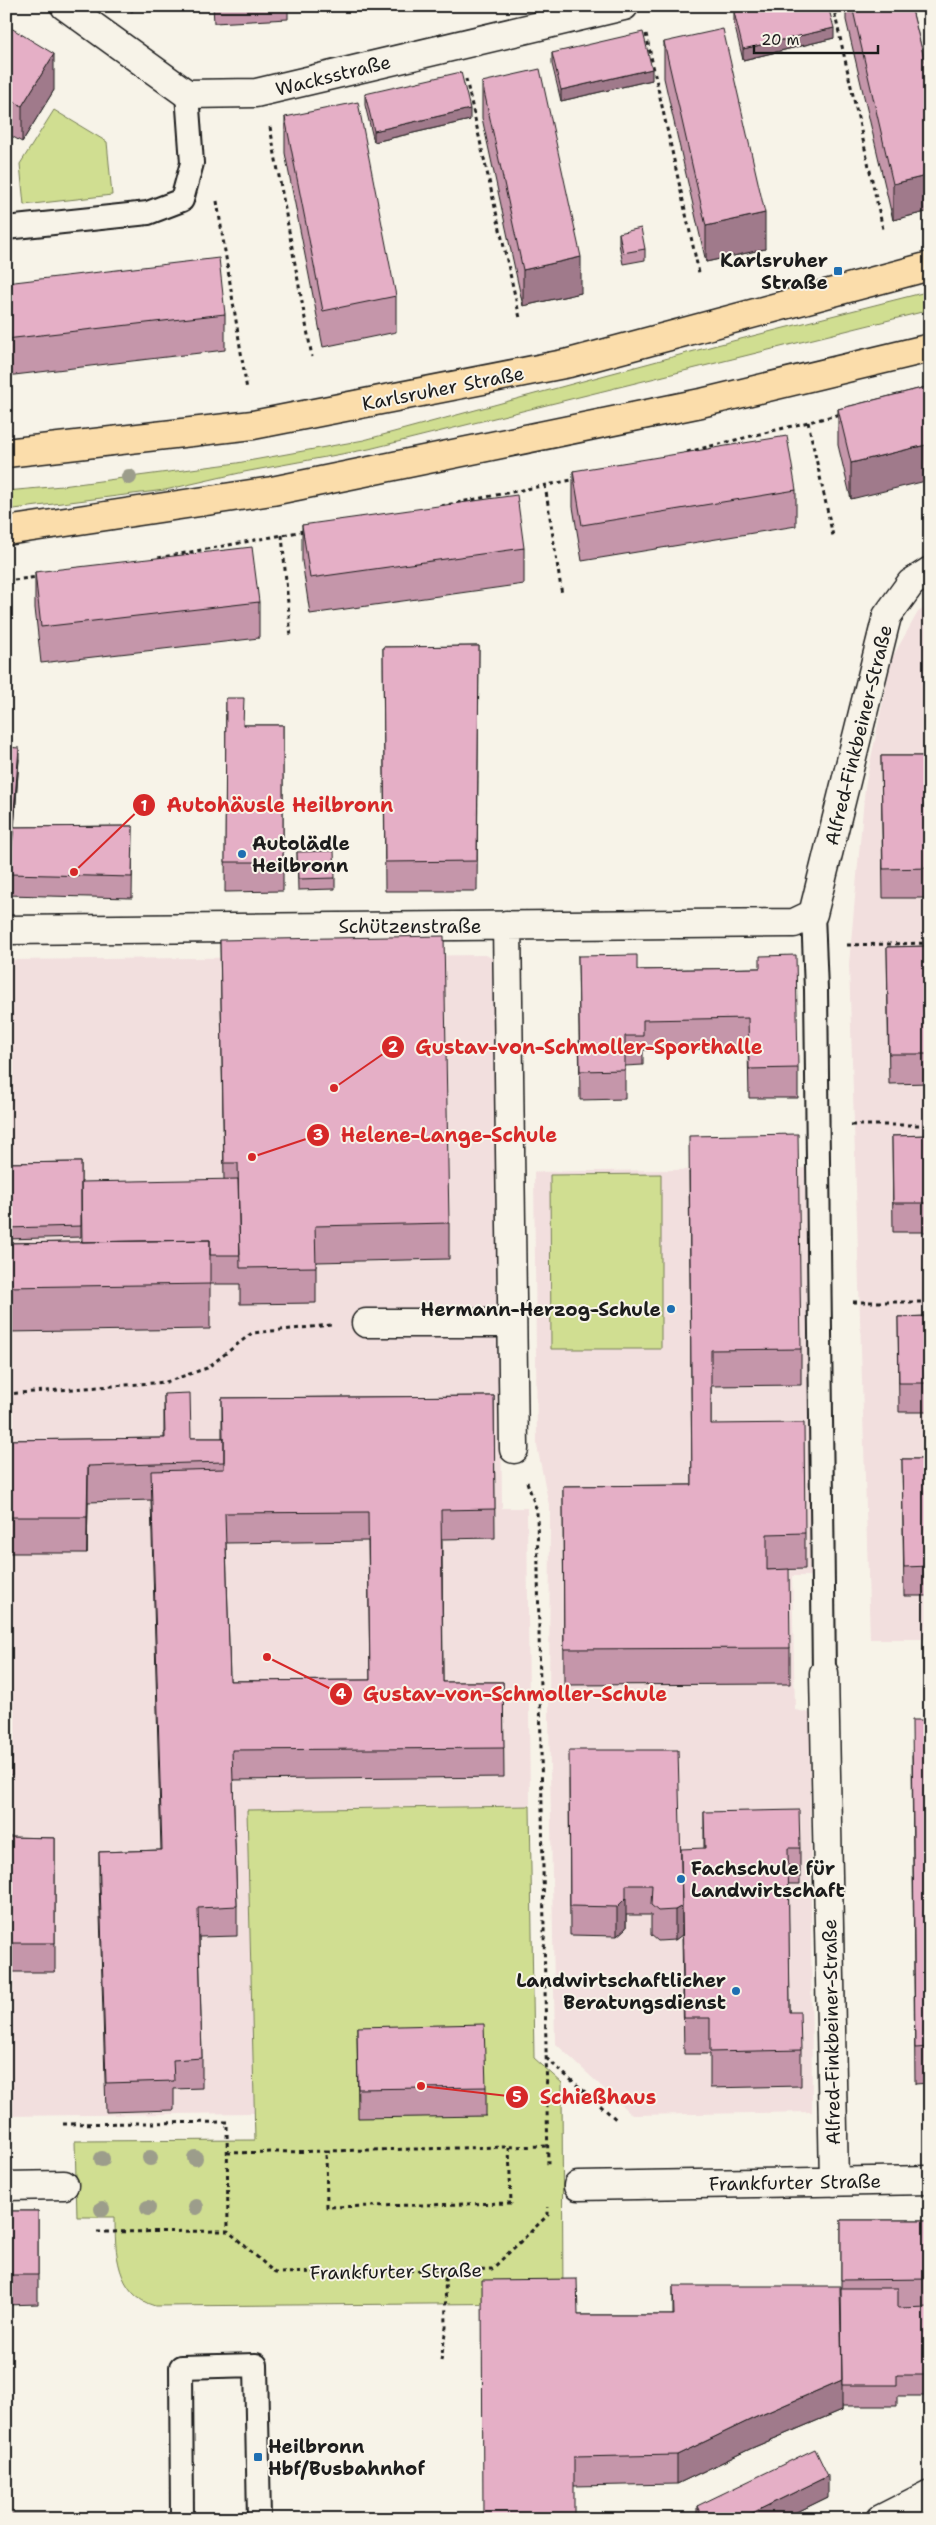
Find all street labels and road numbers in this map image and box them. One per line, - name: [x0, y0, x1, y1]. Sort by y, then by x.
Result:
- street label: Wacksstraße: [273, 49, 393, 102]
- street label: Karlsruher Straße: [360, 361, 526, 416]
- street label: Alfred-Finkbeiner-Straße: [819, 622, 898, 848]
- street label: Schützenstraße: [339, 914, 481, 939]
- street label: Alfred-Finkbeiner-Straße: [817, 1919, 846, 2145]
- street label: Frankfurter Straße: [709, 2168, 881, 2197]
- street label: Frankfurter Straße: [310, 2257, 482, 2286]

